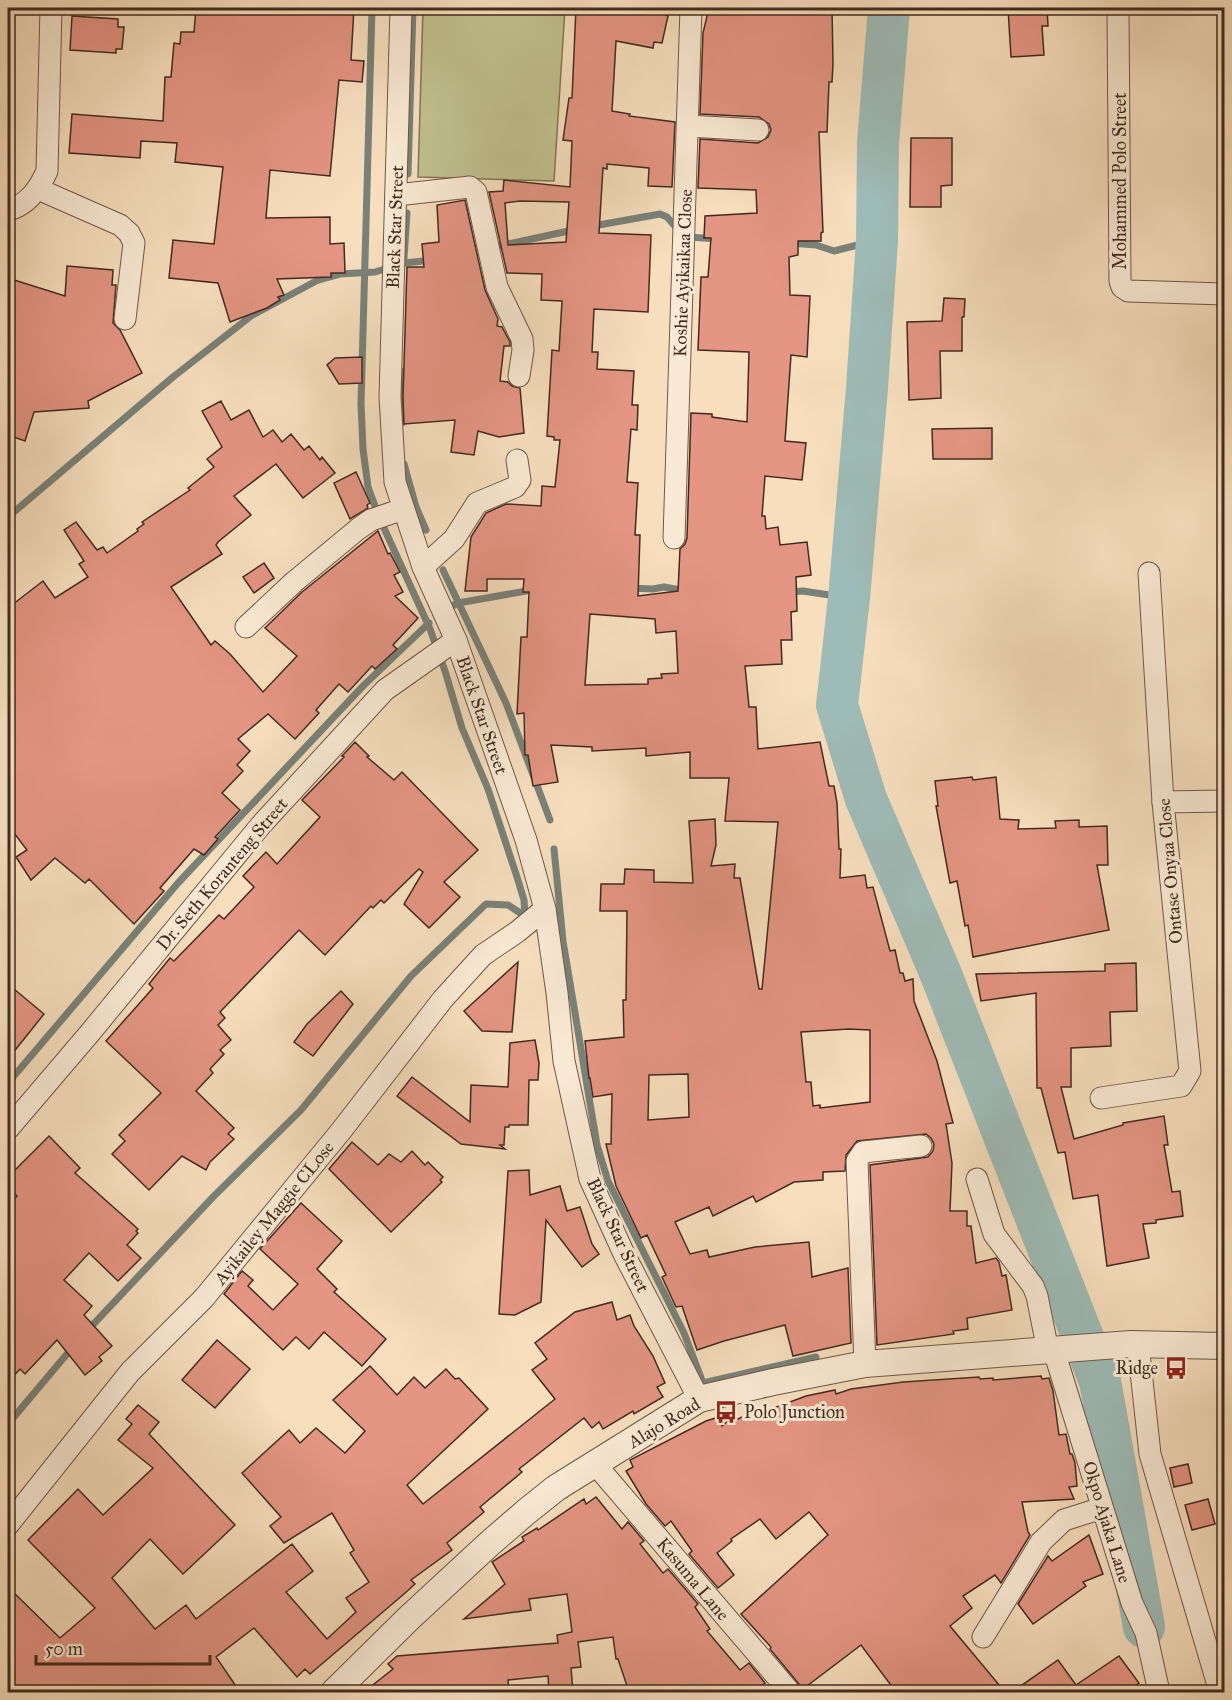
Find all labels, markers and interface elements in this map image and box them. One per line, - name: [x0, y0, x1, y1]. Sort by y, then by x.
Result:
- street label: Mohammed Polo Street: [1109, 92, 1131, 270]
- street label: Black Star Street: [382, 164, 408, 289]
- street label: Koshie Ayikaikaa Close: [669, 189, 697, 357]
- street label: Black Star Street: [451, 653, 513, 778]
- street label: Dr. Seth Koranteng Street: [152, 793, 293, 955]
- street label: Ontase Onyaa Close: [1153, 797, 1187, 945]
- street label: Ayikailey Maggie CLose: [209, 1137, 339, 1291]
- street label: Black Star Street: [582, 1174, 654, 1296]
- bus stop icon: Ridge: [1163, 1355, 1189, 1381]
- place label: Ridge: [1116, 1357, 1158, 1380]
- street label: Alajo Road: [623, 1393, 704, 1454]
- bus stop icon: Polo Junction: [713, 1399, 739, 1425]
- place label: Polo Junction: [744, 1401, 845, 1424]
- street label: Okpo Ajaka Lane: [1078, 1458, 1136, 1586]
- street label: Kasuma Lane: [652, 1533, 734, 1625]
- scale bar: [36, 1628, 210, 1666]
- text: 50 m: [45, 1638, 83, 1660]

